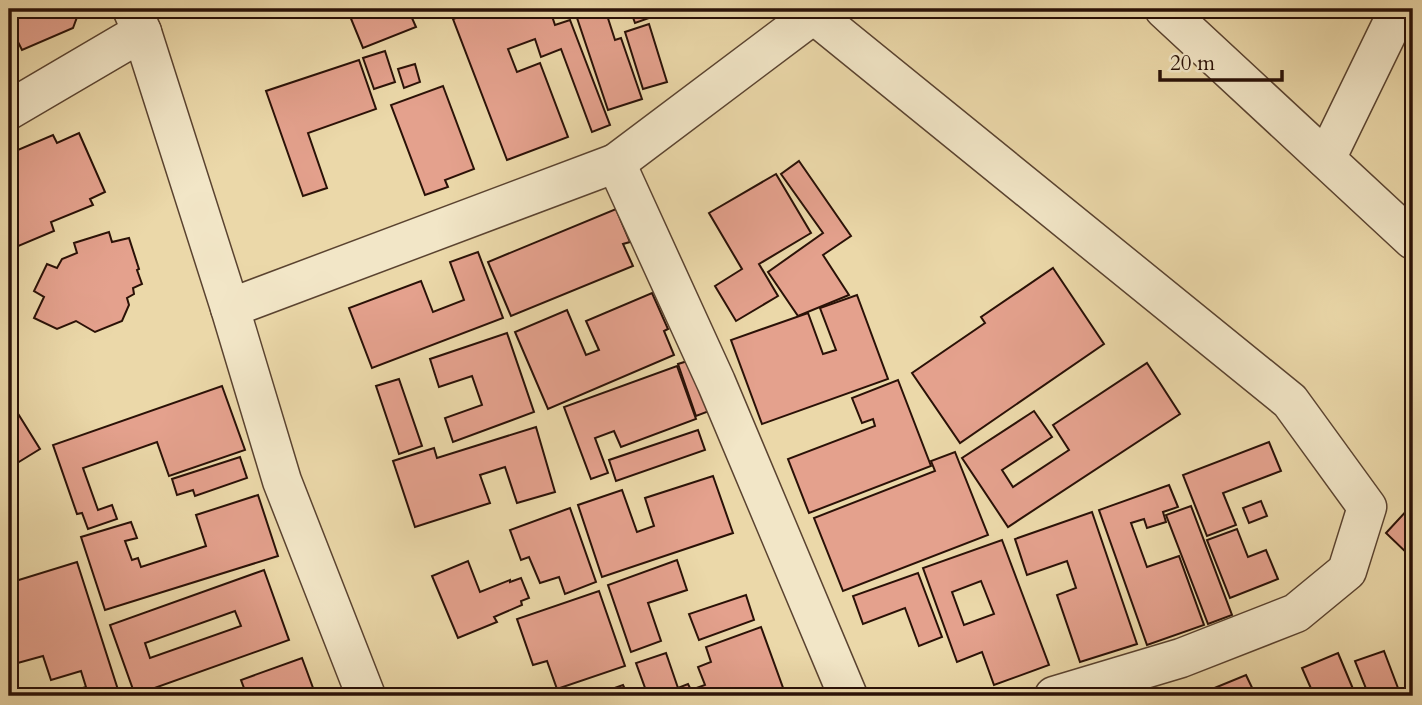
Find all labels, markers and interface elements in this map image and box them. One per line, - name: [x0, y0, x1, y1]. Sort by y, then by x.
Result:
- scale bar: [1160, 38, 1282, 82]
- text: 20 m: [1170, 49, 1215, 78]

